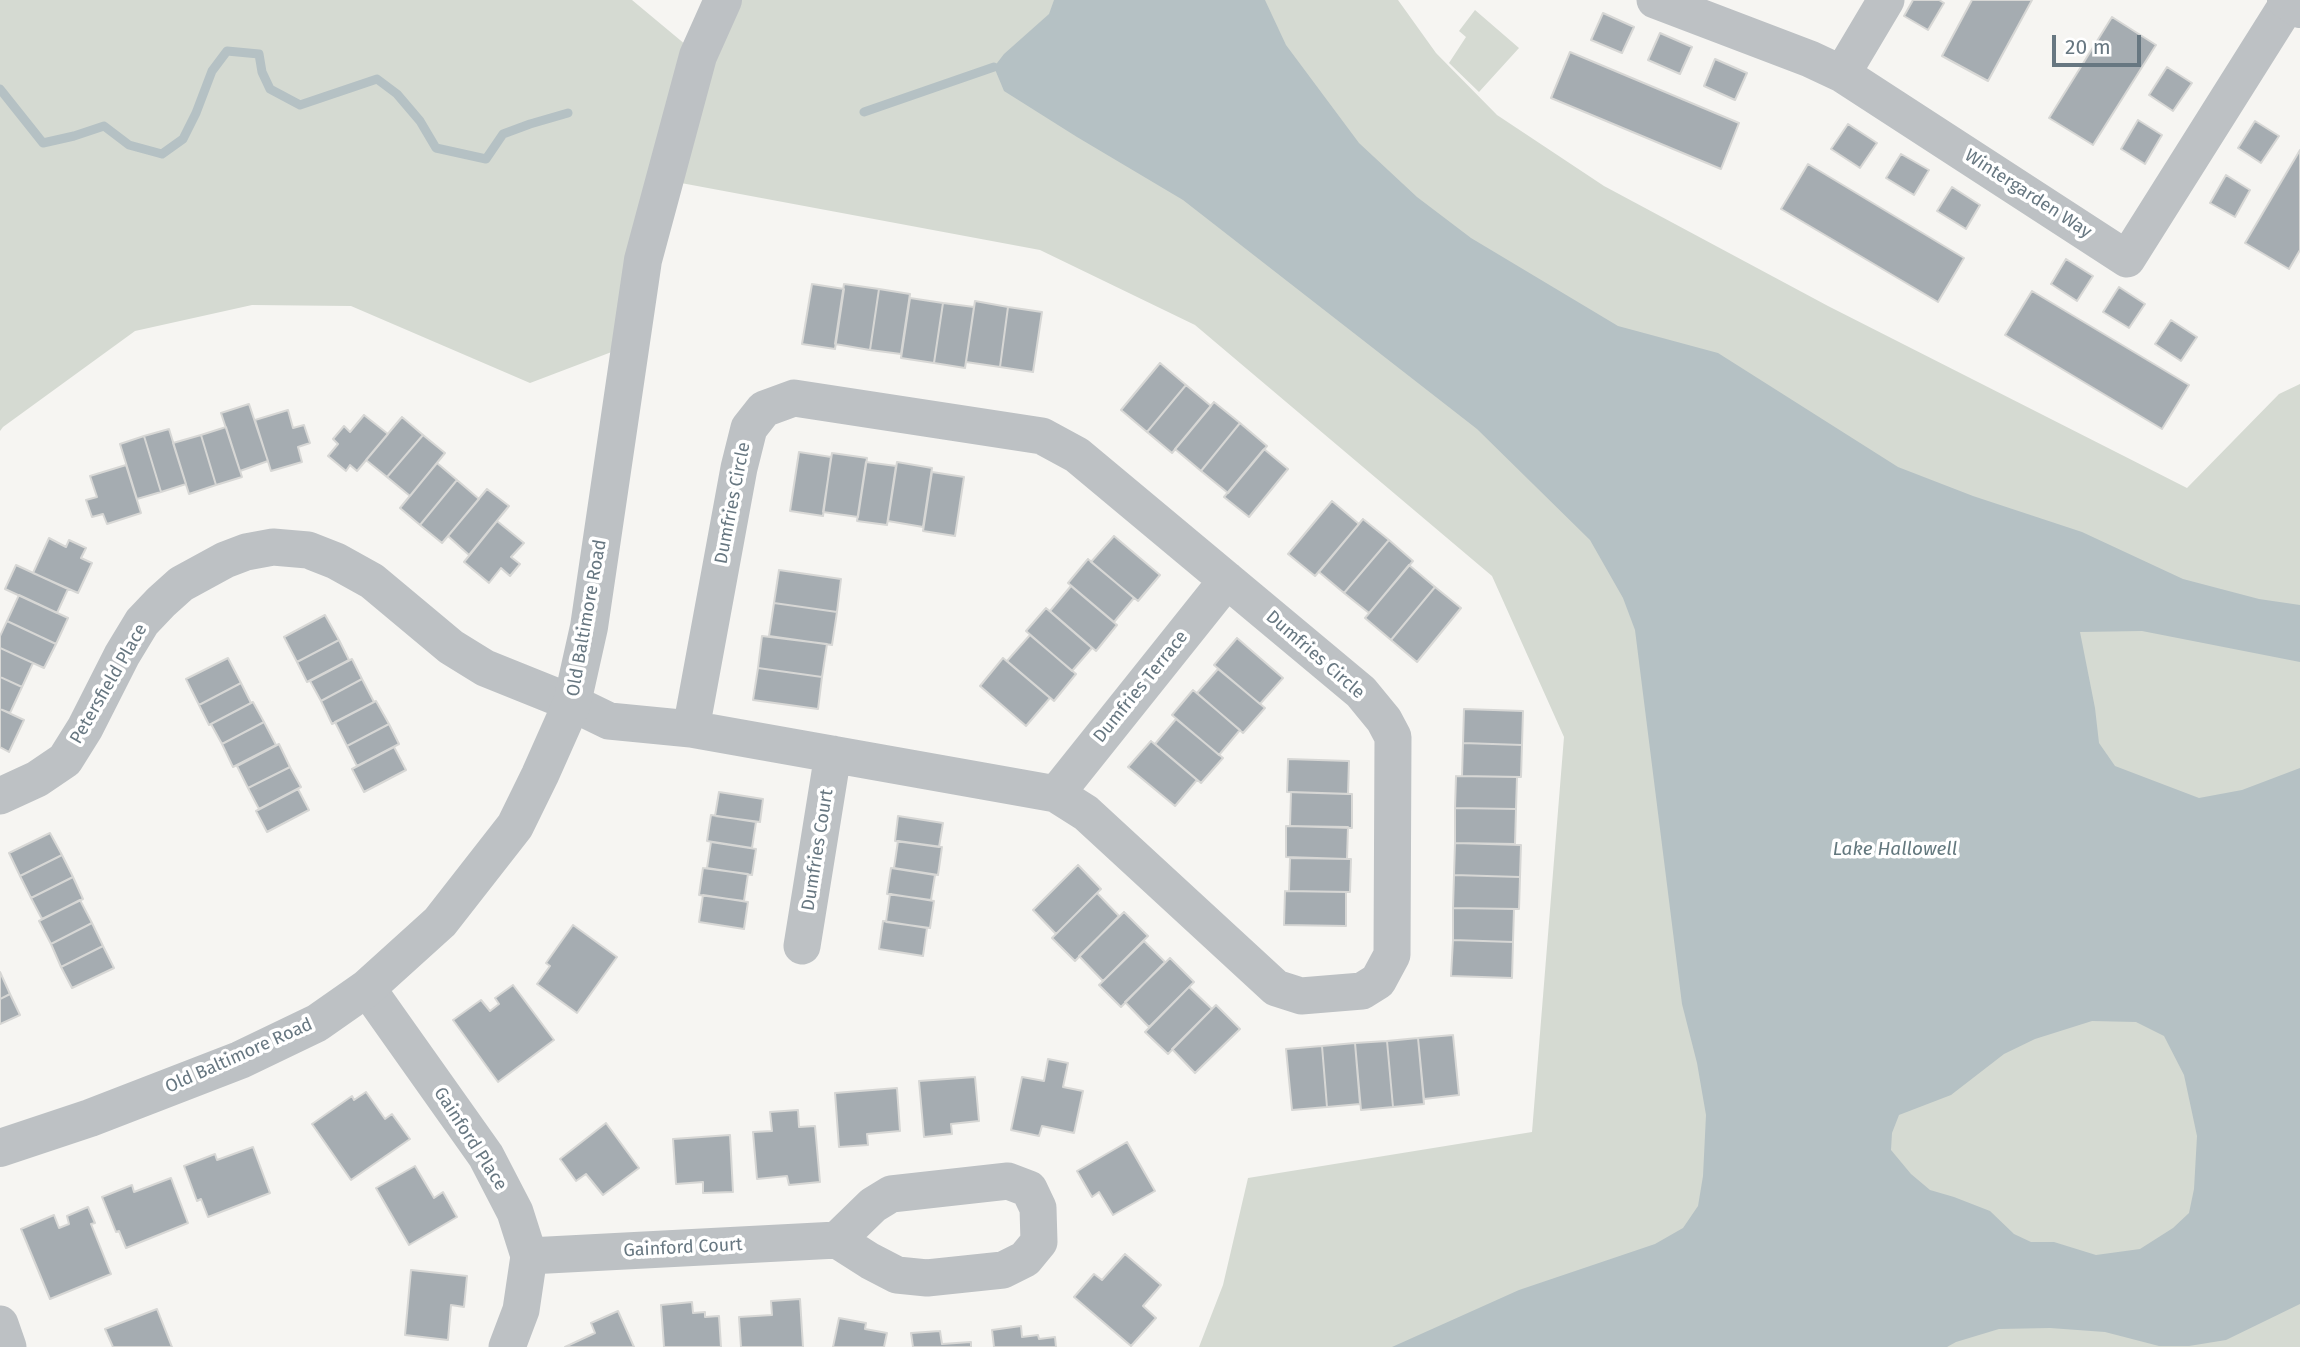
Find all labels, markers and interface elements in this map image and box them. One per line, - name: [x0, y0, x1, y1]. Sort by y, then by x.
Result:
- scale bar: [2055, 21, 2144, 65]
- text: 20 m: [2065, 34, 2111, 60]
- street label: Wintergarden Way: [1960, 145, 2096, 243]
- street label: Dumfries Circle: [711, 440, 755, 566]
- street label: Old Baltimore Road: [563, 538, 611, 698]
- street label: Dumfries Circle: [1261, 606, 1369, 704]
- street label: Petersfield Place: [66, 620, 152, 748]
- street label: Dumfries Terrace: [1089, 627, 1193, 747]
- street label: Dumfries Court: [798, 788, 838, 912]
- water label: Lake Hallowell: [1833, 839, 1957, 861]
- street label: Old Baltimore Road: [162, 1014, 316, 1098]
- street label: Gainford Place: [429, 1083, 511, 1195]
- street label: Gainford Court: [623, 1234, 743, 1262]

